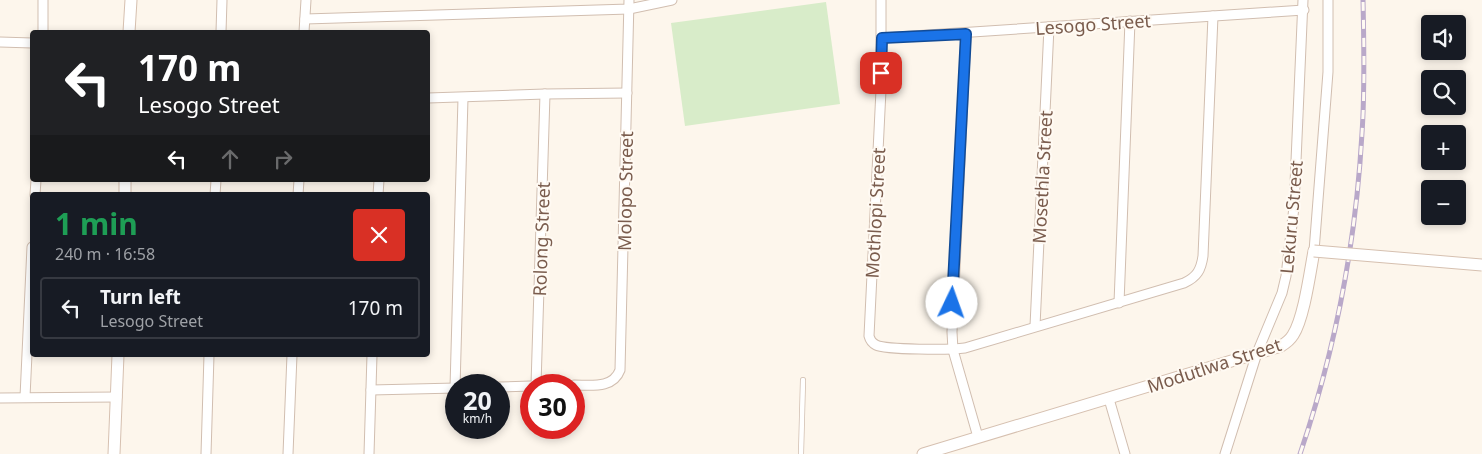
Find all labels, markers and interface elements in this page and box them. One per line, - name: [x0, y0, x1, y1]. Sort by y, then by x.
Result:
- street label: Lesogo Street: [1034, 8, 1152, 40]
- map controls: [1421, 15, 1466, 225]
- button: sound: [1421, 15, 1466, 60]
- text: 170 m: [138, 44, 241, 91]
- icon: left: [55, 50, 120, 115]
- pin: [860, 52, 902, 94]
- icon: arrive: [867, 59, 895, 87]
- button: search: [1421, 70, 1466, 115]
- text: Lesogo Street: [138, 89, 280, 119]
- street label: Mosethla Street: [1027, 109, 1057, 244]
- button: +: [1421, 125, 1466, 170]
- street label: Molopo Street: [612, 130, 638, 251]
- icon: left: [163, 145, 191, 173]
- icon: ahead: [216, 145, 244, 173]
- icon: right: [269, 145, 297, 173]
- street label: Mothlopi Street: [860, 146, 890, 279]
- street label: Lekuru Street: [1274, 159, 1308, 275]
- button: −: [1421, 180, 1466, 225]
- street label: Rolong Street: [527, 181, 555, 297]
- text: 1 min: [55, 203, 138, 244]
- button: close: [353, 209, 405, 261]
- text: 240 m · 16:58: [55, 243, 155, 265]
- position arrow: [925, 276, 977, 328]
- text: Turn left: [100, 284, 181, 310]
- icon: left: [57, 294, 85, 322]
- text: 170 m: [348, 295, 403, 321]
- text: Lesogo Street: [100, 310, 203, 332]
- street label: Modutlwa Street: [1144, 332, 1285, 398]
- speed limit sign: 30: [520, 374, 585, 439]
- text: 20: [463, 383, 492, 417]
- text: km/h: [463, 410, 492, 427]

